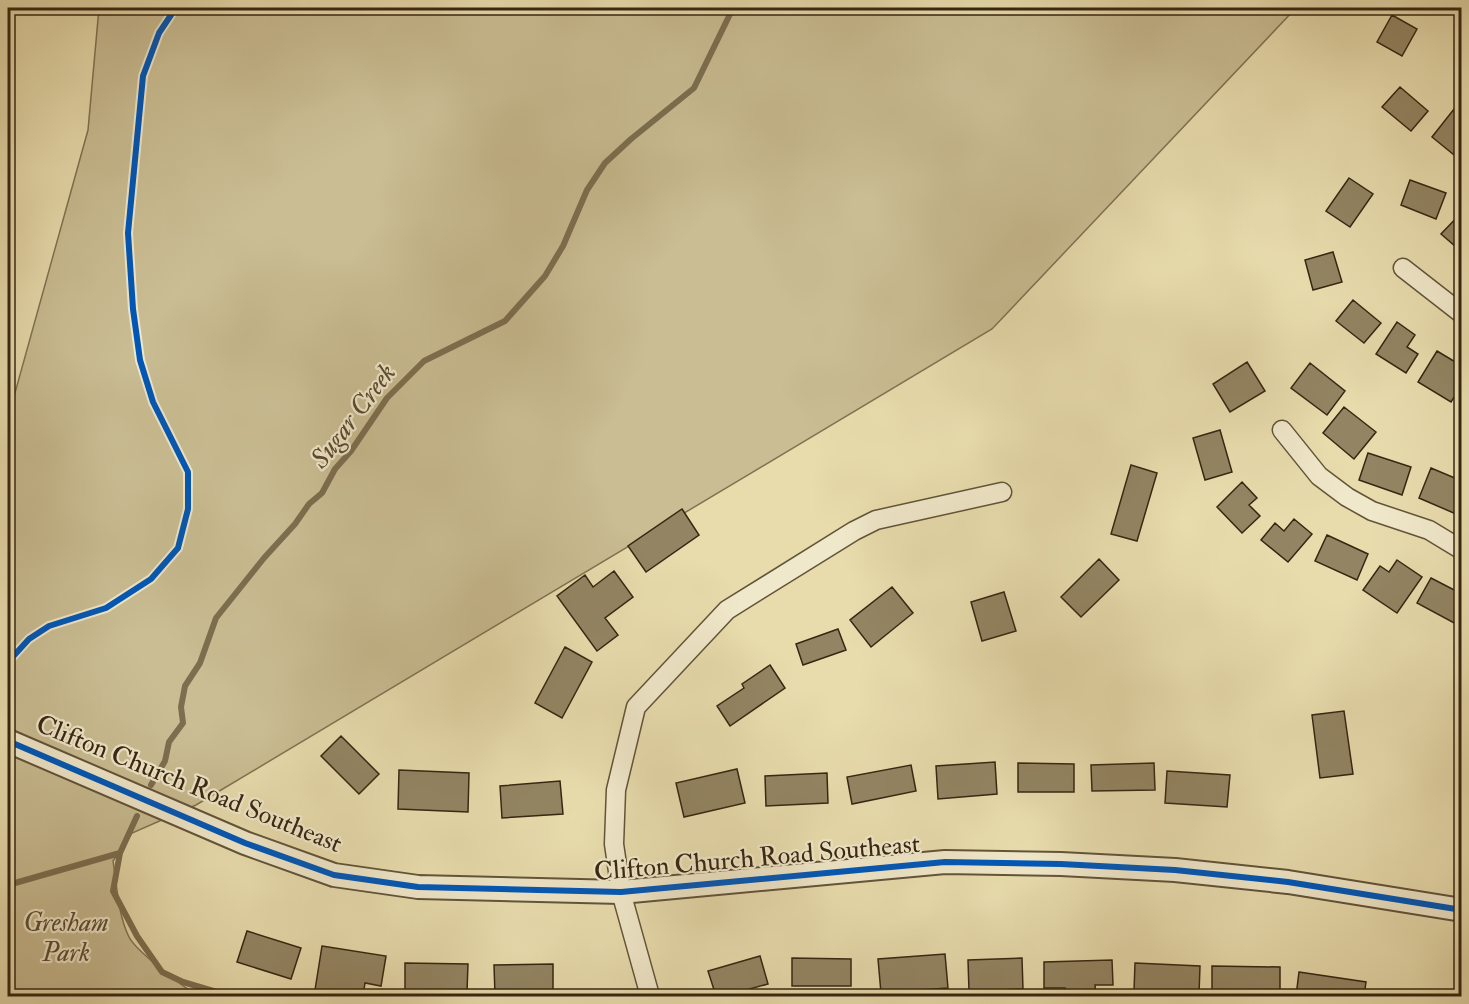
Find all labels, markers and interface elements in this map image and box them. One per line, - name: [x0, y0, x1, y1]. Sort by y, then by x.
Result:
- water label: Sugar Creek: [302, 357, 403, 476]
- street label: Clifton Church Road Southeast: [31, 708, 347, 860]
- street label: Clifton Church Road Southeast: [593, 828, 921, 888]
- park label: Gresham Park: [23, 907, 109, 969]

